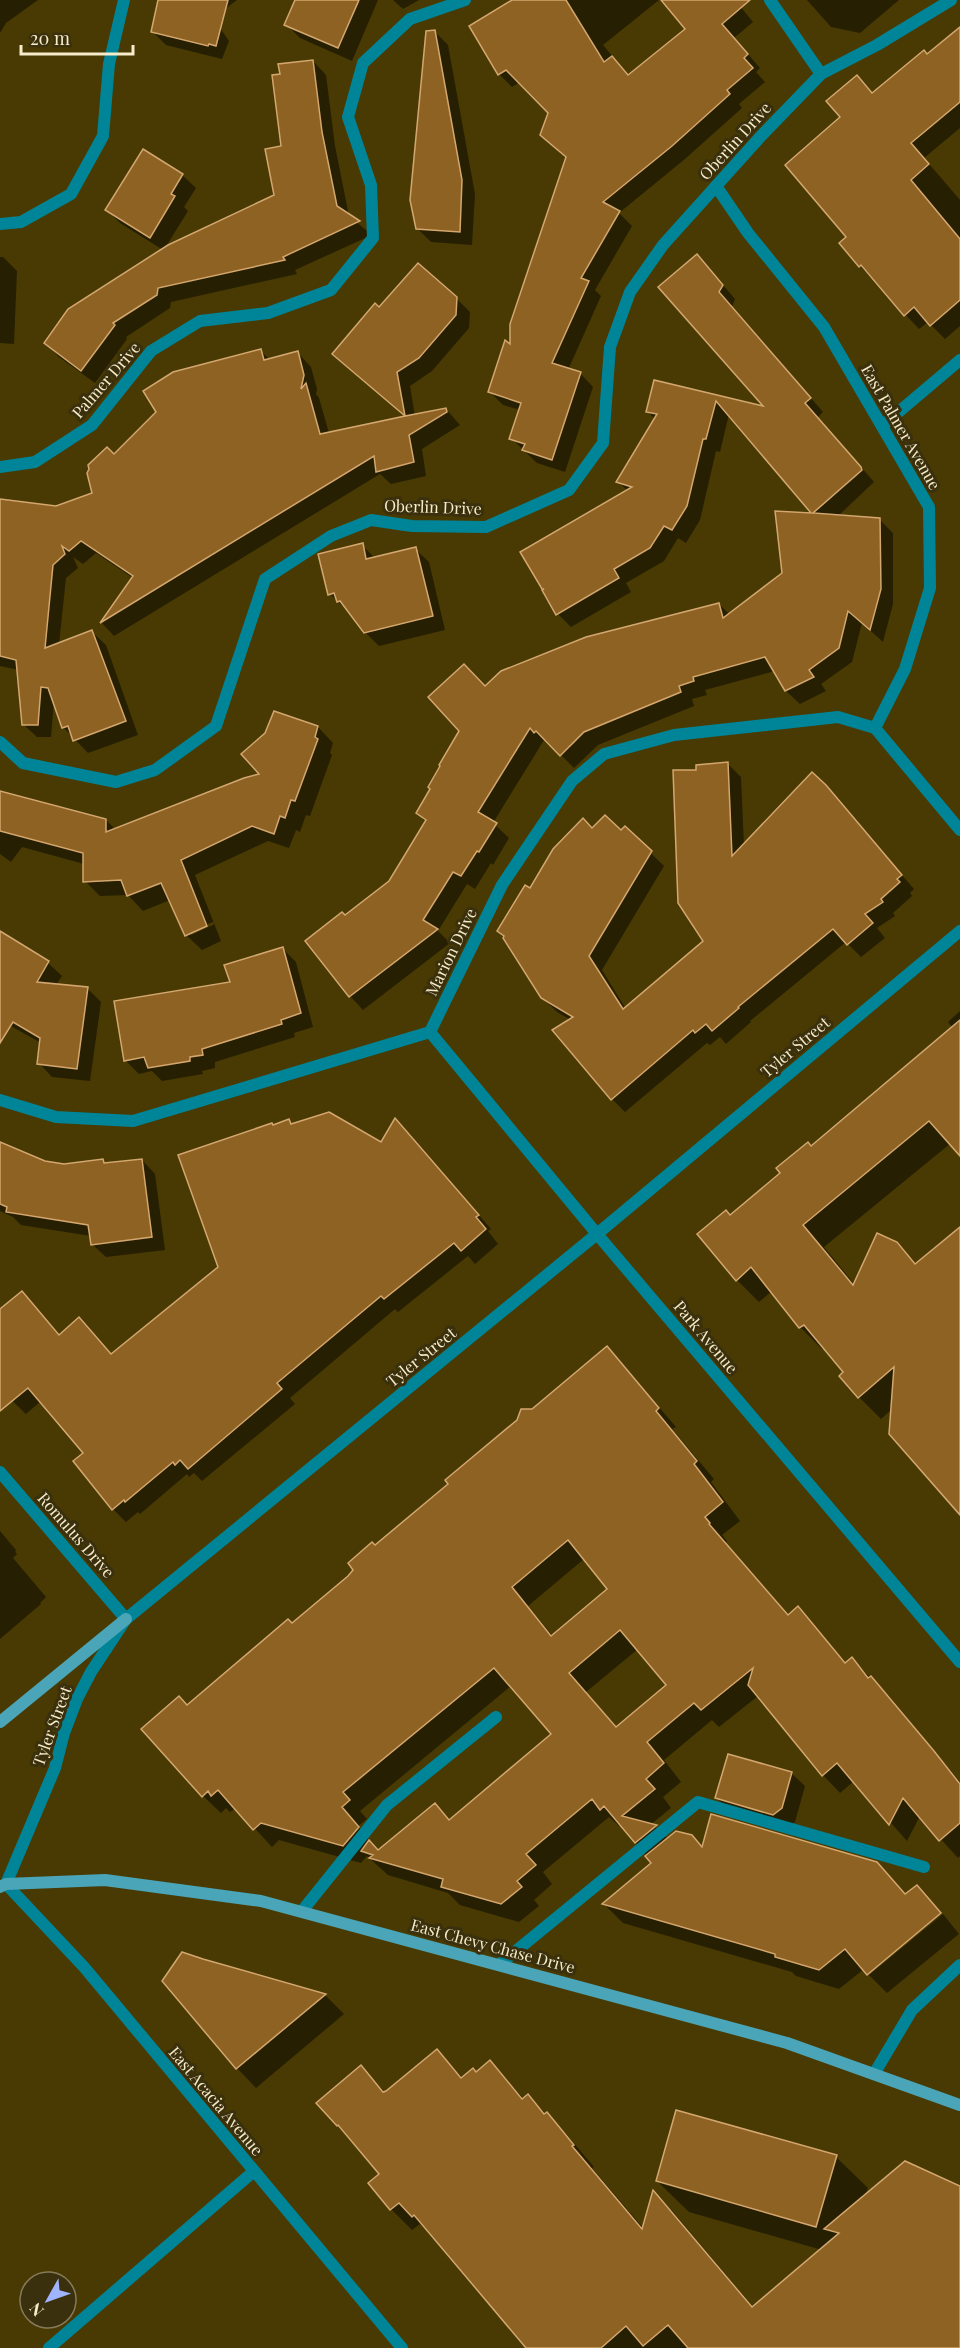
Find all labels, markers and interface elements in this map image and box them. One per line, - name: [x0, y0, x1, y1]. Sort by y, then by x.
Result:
- scale bar: [21, 18, 134, 56]
- text: 20 m: [30, 26, 70, 50]
- street label: Oberlin Drive: [694, 97, 775, 184]
- street label: Palmer Drive: [67, 337, 144, 422]
- street label: East Palmer Avenue: [857, 360, 946, 493]
- street label: Oberlin Drive: [384, 494, 482, 519]
- street label: Marion Drive: [420, 904, 481, 999]
- street label: Tyler Street: [756, 1011, 834, 1082]
- street label: Park Avenue: [670, 1296, 743, 1377]
- street label: Tyler Street: [381, 1322, 460, 1391]
- street label: Romulus Drive: [33, 1487, 119, 1582]
- street label: Tyler Street: [27, 1683, 76, 1769]
- street label: East Chevy Chase Drive: [409, 1914, 577, 1978]
- street label: East Acacia Avenue: [165, 2042, 268, 2160]
- north arrow: [18, 2270, 78, 2330]
- text: N: [24, 2298, 48, 2321]

